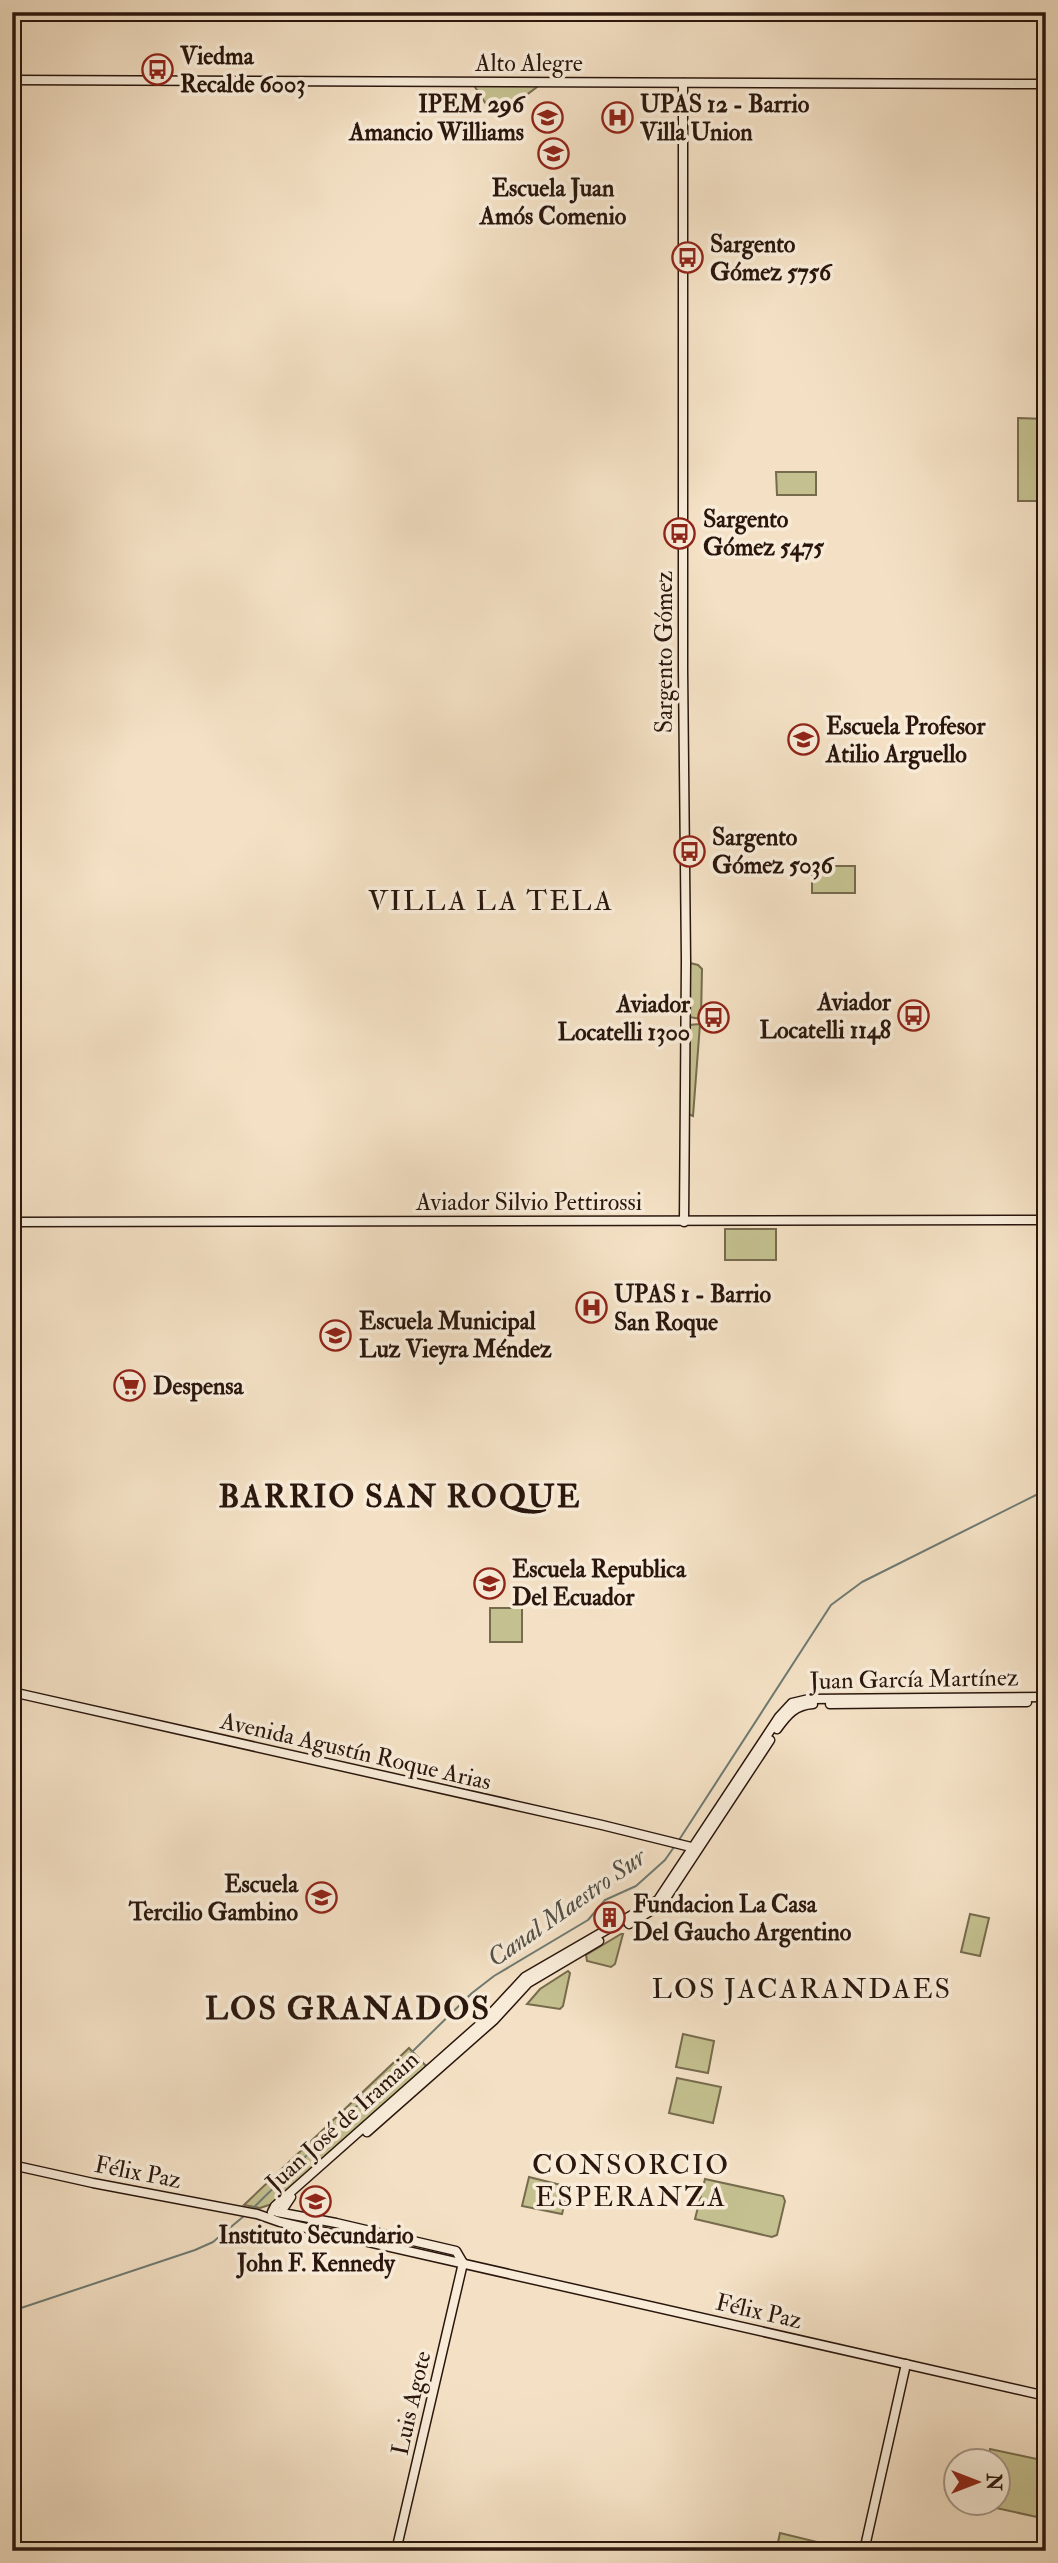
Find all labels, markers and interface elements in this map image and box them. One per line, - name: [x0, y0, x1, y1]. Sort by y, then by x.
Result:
- place label: Viedma Recalde 6003: [179, 41, 305, 100]
- street label: Alto Alegre: [474, 48, 583, 79]
- bus stop icon: Viedma Recalde 6003: [140, 53, 174, 87]
- place label: IPEM 296 Amancio Williams: [348, 89, 526, 148]
- place label: UPAS 12 - Barrio Villa Union: [639, 89, 810, 148]
- school or university icon: IPEM 296 Amancio Williams: [530, 101, 564, 135]
- hospital icon: UPAS 12 - Barrio Villa Union: [600, 101, 634, 135]
- school or university icon: Escuela Juan Amós Comenio: [536, 137, 570, 171]
- place label: Escuela Juan Amós Comenio: [479, 173, 627, 232]
- place label: Sargento Gómez 5756: [710, 229, 833, 288]
- bus stop icon: Sargento Gómez 5756: [670, 241, 704, 275]
- place label: Sargento Gómez 5475: [703, 504, 824, 563]
- bus stop icon: Sargento Gómez 5475: [663, 516, 697, 550]
- street label: Sargento Gómez: [649, 570, 680, 733]
- place label: Escuela Profesor Atilio Arguello: [825, 711, 986, 770]
- school or university icon: Escuela Profesor Atilio Arguello: [786, 723, 820, 757]
- place label: Sargento Gómez 5036: [712, 822, 835, 881]
- bus stop icon: Sargento Gómez 5036: [672, 834, 706, 868]
- district label: VILLA LA TELA: [368, 884, 614, 919]
- place label: Aviador Locatelli 1148: [760, 987, 892, 1046]
- place label: Aviador Locatelli 1300: [557, 989, 691, 1048]
- bus stop icon: Aviador Locatelli 1148: [897, 999, 931, 1033]
- bus stop icon: Aviador Locatelli 1300: [696, 1001, 730, 1035]
- street label: Aviador Silvio Pettirossi: [415, 1187, 642, 1218]
- place label: UPAS 1 - Barrio San Roque: [614, 1279, 772, 1338]
- hospital icon: UPAS 1 - Barrio San Roque: [574, 1291, 608, 1325]
- place label: Escuela Municipal Luz Vieyra Méndez: [359, 1306, 552, 1365]
- school or university icon: Escuela Municipal Luz Vieyra Méndez: [319, 1318, 353, 1352]
- supermarket icon: Despensa: [113, 1369, 147, 1403]
- place label: Despensa: [153, 1371, 245, 1402]
- district label: BARRIO SAN ROQUE: [218, 1477, 582, 1517]
- place label: Escuela Republica Del Ecuador: [512, 1554, 687, 1613]
- school or university icon: Escuela Republica Del Ecuador: [472, 1566, 506, 1600]
- street label: Juan García Martínez: [808, 1662, 1019, 1697]
- street label: Avenida Agustín Roque Arias: [217, 1705, 494, 1798]
- water label: Canal Maestro Sur: [481, 1841, 653, 1974]
- place label: Escuela Tercilio Gambino: [128, 1869, 299, 1928]
- school or university icon: Escuela Tercilio Gambino: [304, 1881, 338, 1915]
- place label: Fundacion La Casa Del Gaucho Argentino: [633, 1889, 852, 1948]
- building icon: Fundacion La Casa Del Gaucho Argentino: [593, 1901, 627, 1935]
- district label: LOS JACARANDAES: [652, 1972, 952, 2007]
- district label: LOS GRANADOS: [205, 1989, 491, 2029]
- street label: Juan José de Iramain: [259, 2044, 425, 2199]
- district label: CONSORCIO ESPERANZA: [532, 2148, 730, 2215]
- street label: Félix Paz: [92, 2149, 184, 2196]
- school or university icon: Instituto Secundario John F. Kennedy: [299, 2184, 333, 2218]
- place label: Instituto Secundario John F. Kennedy: [219, 2220, 414, 2279]
- street label: Félix Paz: [713, 2287, 805, 2337]
- street label: Luis Agote: [384, 2348, 439, 2458]
- north arrow: [942, 2448, 1012, 2518]
- text: N: [981, 2472, 1005, 2491]

